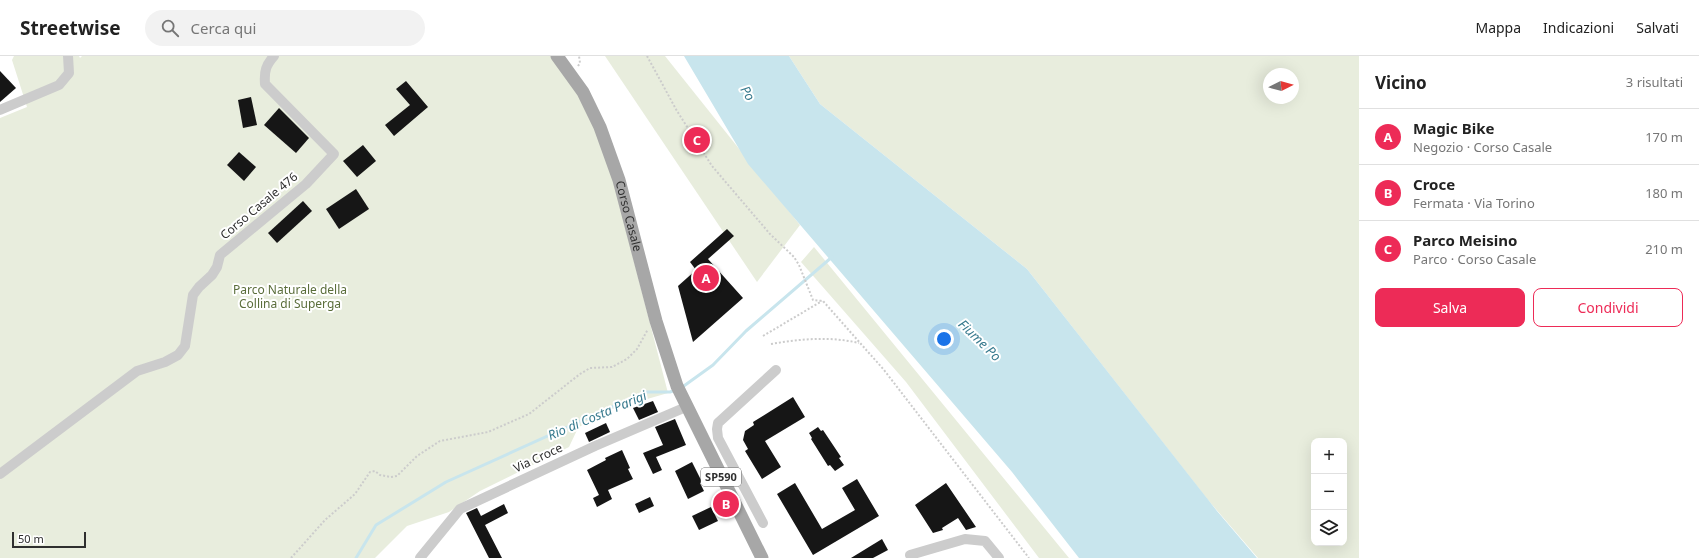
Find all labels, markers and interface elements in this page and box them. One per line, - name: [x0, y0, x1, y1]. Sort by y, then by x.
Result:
- search box: [145, 10, 425, 46]
- text: Streetwise: [20, 15, 121, 41]
- icon: search: [159, 17, 181, 39]
- text: Cerca qui: [191, 18, 256, 38]
- text: Mappa: [1475, 18, 1521, 37]
- text: Indicazioni: [1543, 18, 1614, 37]
- text: Salvati: [1636, 18, 1679, 37]
- north arrow: [1263, 68, 1299, 104]
- text: Vicino: [1375, 71, 1427, 94]
- text: 3 risultati: [1626, 73, 1683, 91]
- water label: Po: [737, 82, 759, 104]
- text: Magic Bike: [1413, 118, 1494, 138]
- pin: C: [684, 125, 710, 155]
- text: A: [1384, 128, 1393, 146]
- text: 170 m: [1645, 128, 1683, 146]
- text: Negozio · Corso Casale: [1413, 138, 1552, 156]
- street label: Corso Casale 476: [216, 168, 301, 243]
- text: Croce: [1413, 174, 1455, 194]
- street label: Corso Casale: [612, 179, 646, 254]
- text: B: [1384, 184, 1392, 202]
- text: 180 m: [1645, 184, 1683, 202]
- text: Fermata · Via Torino: [1413, 194, 1535, 212]
- text: Parco Meisino: [1413, 230, 1517, 250]
- text: C: [1384, 240, 1392, 258]
- text: 210 m: [1645, 240, 1683, 258]
- text: Parco · Corso Casale: [1413, 250, 1536, 268]
- pin: A: [693, 263, 719, 293]
- park label: Parco Naturale della Collina di Superga: [233, 281, 347, 312]
- button: Salva: [1375, 288, 1525, 327]
- button: Condividi: [1533, 288, 1683, 327]
- water label: Fiume Po: [955, 315, 1005, 365]
- your location: [934, 329, 954, 349]
- water label: Rio di Costa Parigi: [545, 386, 650, 444]
- map controls: [1311, 438, 1347, 546]
- button: +: [1311, 438, 1347, 474]
- street label: Via Croce: [511, 439, 565, 476]
- road number: SP590: [701, 468, 741, 486]
- button: −: [1311, 474, 1347, 510]
- pin: B: [713, 489, 739, 519]
- button: layers: [1311, 510, 1347, 546]
- scale bar: [12, 530, 86, 549]
- text: 50 m: [18, 531, 44, 546]

